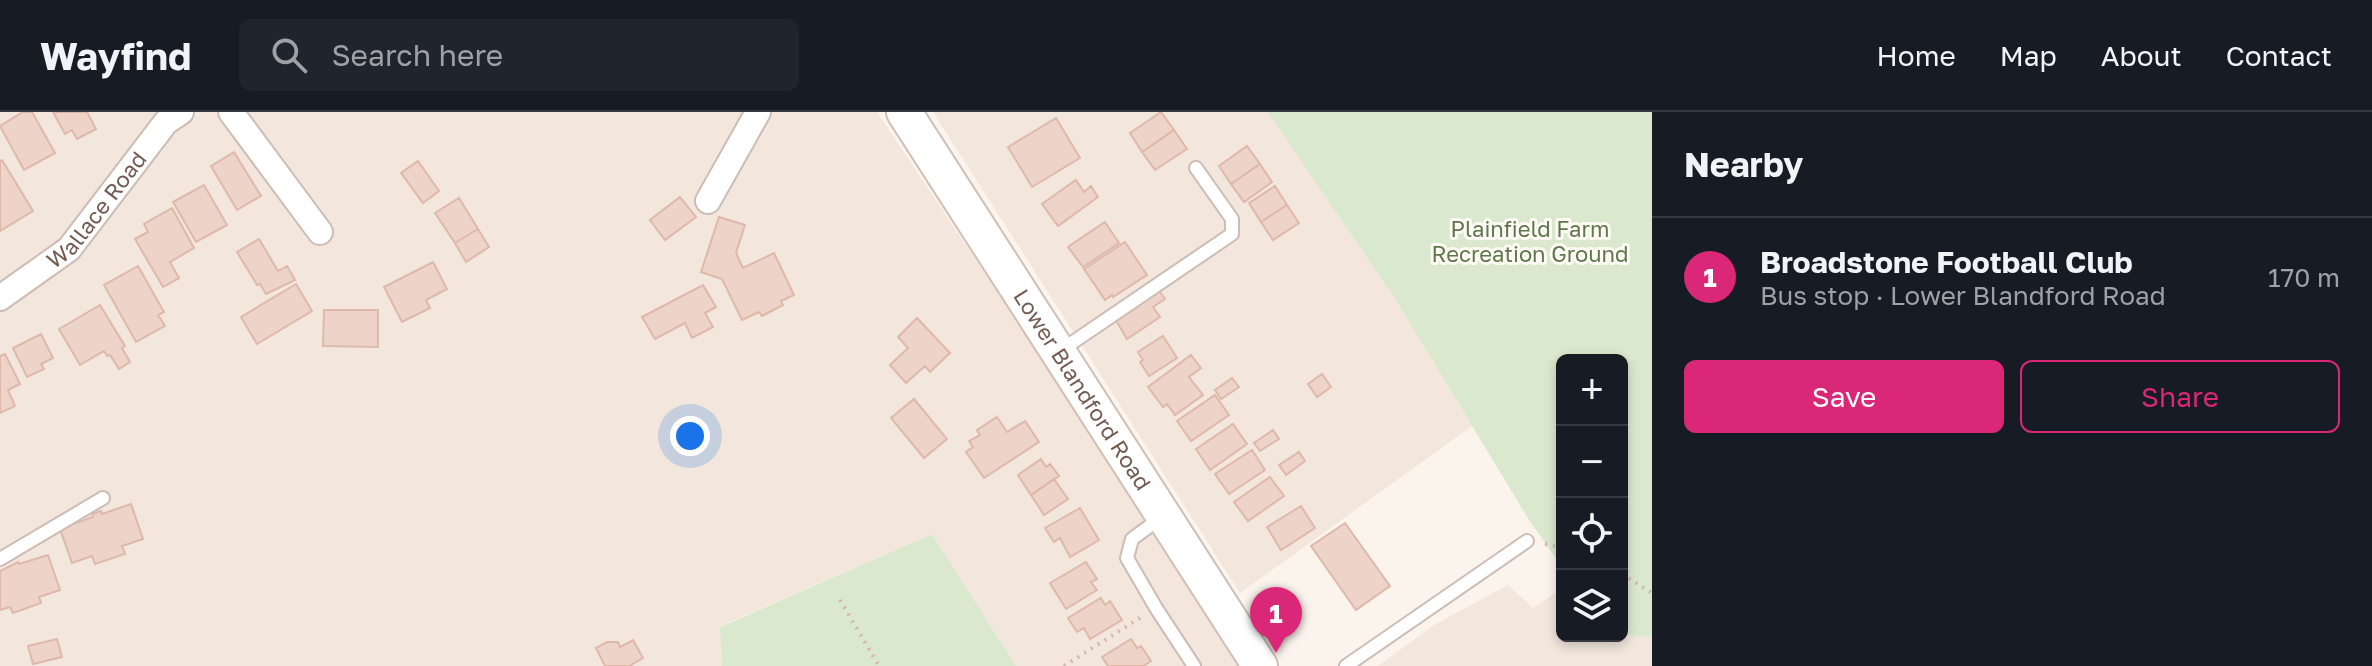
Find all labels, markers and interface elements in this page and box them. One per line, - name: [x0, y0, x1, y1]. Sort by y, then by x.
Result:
- search box: [239, 19, 799, 91]
- text: Wayfind: [40, 33, 191, 78]
- icon: search: [267, 33, 311, 77]
- text: Search here: [331, 37, 503, 73]
- text: Home: [1877, 39, 1956, 72]
- text: Map: [2000, 39, 2057, 72]
- text: About: [2101, 39, 2182, 72]
- text: Contact: [2226, 39, 2332, 72]
- text: Nearby: [1684, 144, 1804, 184]
- street label: Wallace Road: [41, 146, 152, 274]
- park label: Plainfield Farm Recreation Ground: [1431, 215, 1629, 267]
- text: Broadstone Football Club: [1760, 244, 2133, 280]
- text: 1: [1703, 262, 1717, 293]
- text: 170 m: [2268, 262, 2340, 293]
- text: Bus stop · Lower Blandford Road: [1760, 280, 2166, 311]
- street label: Lower Blandford Road: [1008, 284, 1157, 495]
- map controls: [1556, 354, 1628, 642]
- button: +: [1556, 354, 1628, 426]
- button: Save: [1684, 360, 2004, 433]
- button: Share: [2020, 360, 2340, 433]
- your location: [670, 416, 710, 456]
- button: −: [1556, 426, 1628, 498]
- button: locate: [1556, 498, 1628, 570]
- button: layers: [1556, 570, 1628, 642]
- pin: 1: [1250, 587, 1302, 653]

